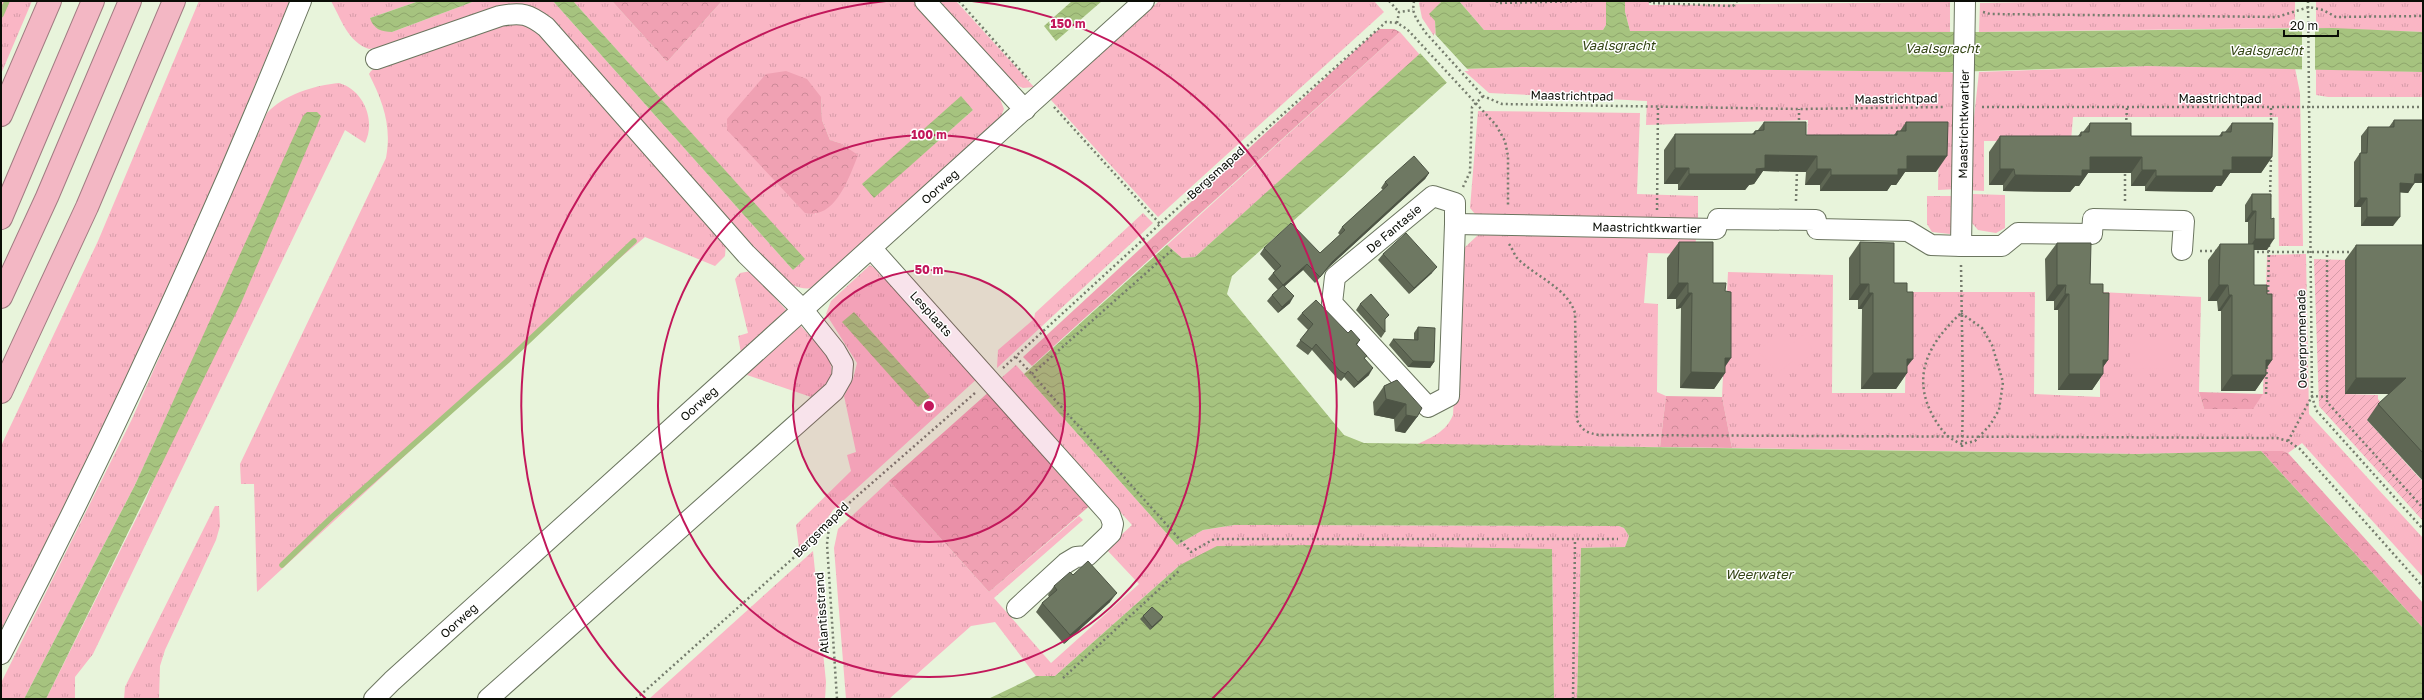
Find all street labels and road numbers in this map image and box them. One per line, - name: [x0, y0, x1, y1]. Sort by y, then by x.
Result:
- street label: Maastrichtkwartier: [1955, 69, 1972, 179]
- street label: Maastrichtpad: [1530, 87, 1614, 104]
- street label: Maastrichtpad: [1854, 90, 1938, 107]
- street label: Maastrichtpad: [2178, 91, 2262, 106]
- street label: Bergsmapad: [1184, 143, 1248, 202]
- street label: Oorweg: [918, 166, 961, 207]
- street label: De Fantasie: [1363, 201, 1424, 256]
- street label: Maastrichtkwartier: [1592, 219, 1702, 236]
- street label: Lesplaats: [907, 288, 956, 339]
- street label: Oeverpromenade: [2293, 289, 2310, 389]
- street label: Oorweg: [677, 383, 720, 424]
- street label: Bergsmapad: [790, 499, 851, 560]
- street label: Atlantisstrand: [811, 572, 832, 654]
- street label: Oorweg: [437, 600, 480, 641]

